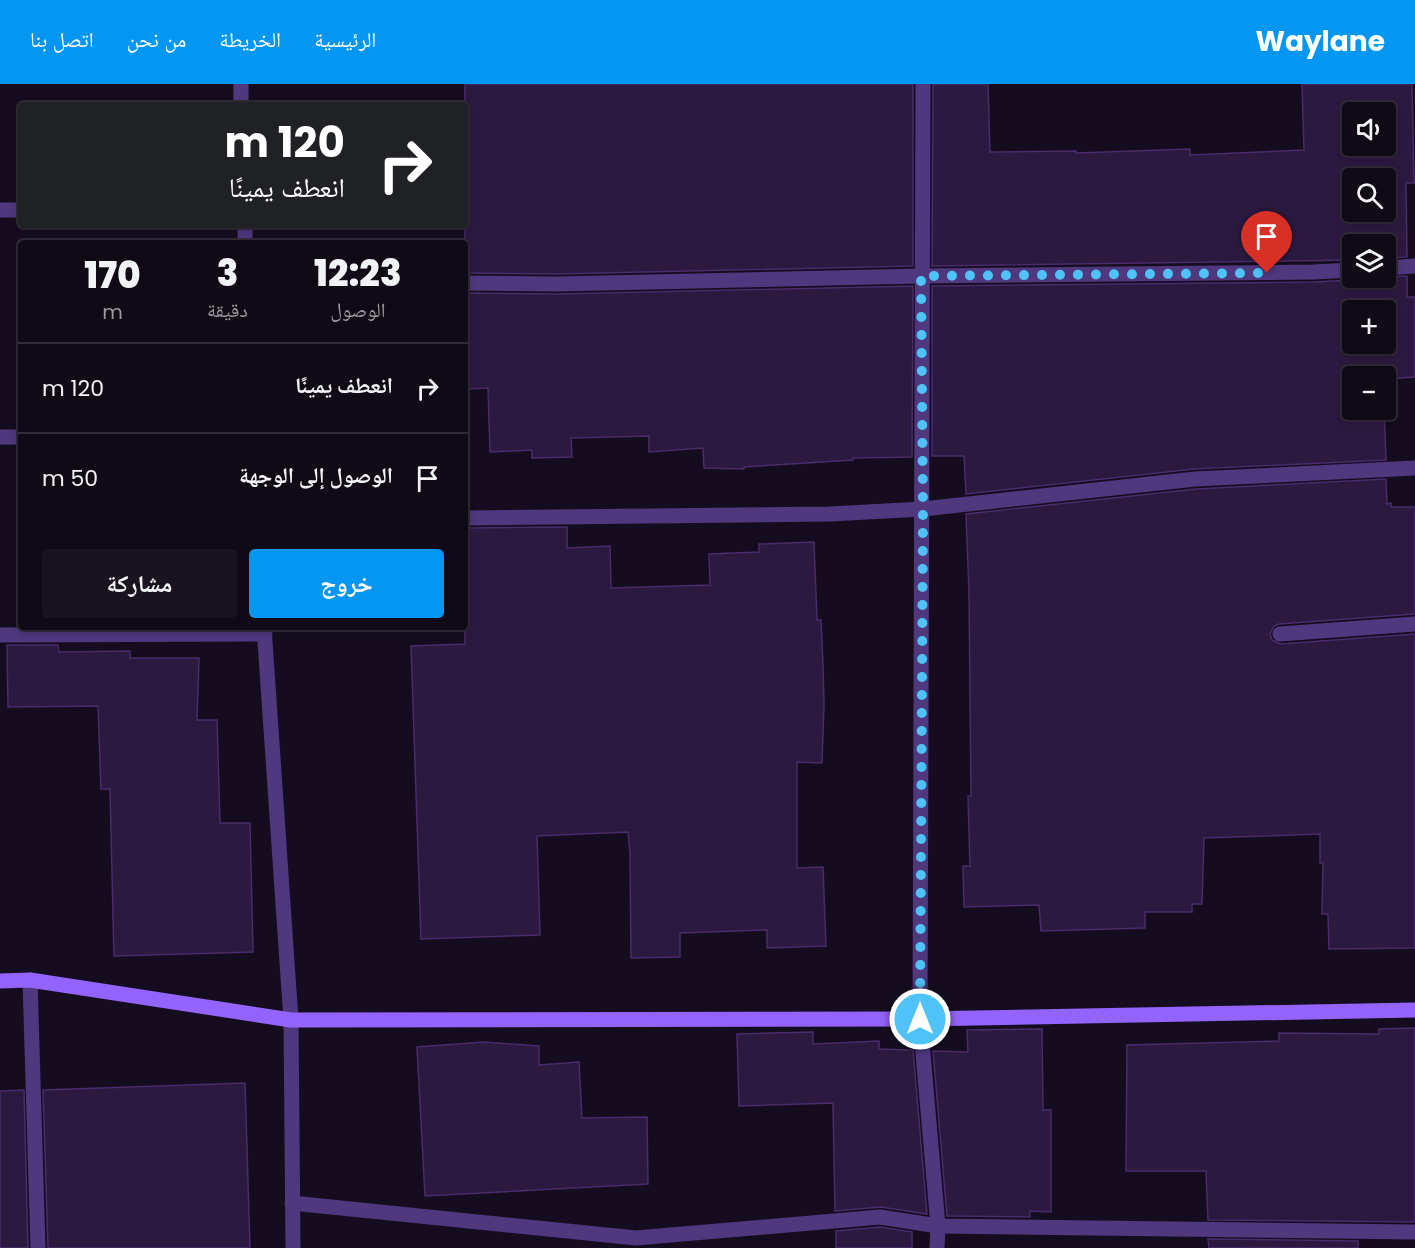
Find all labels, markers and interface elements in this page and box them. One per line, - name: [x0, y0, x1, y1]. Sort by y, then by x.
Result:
- text: Waylane: [1255, 22, 1385, 61]
- text: اتصل بنا: [30, 25, 94, 54]
- text: من نحن: [127, 25, 186, 54]
- text: الخريطة: [219, 25, 281, 54]
- text: الرئيسية: [314, 25, 376, 54]
- map controls: [1342, 102, 1396, 420]
- button: sound: [1342, 102, 1396, 156]
- text: 120 m: [224, 113, 345, 172]
- icon: right: [366, 126, 444, 204]
- button: search: [1342, 168, 1396, 222]
- text: انعطف يمينًا: [229, 169, 345, 206]
- pin: [1241, 211, 1292, 273]
- icon: arrive: [1250, 220, 1283, 253]
- button: layers: [1342, 234, 1396, 288]
- text: 3: [216, 248, 238, 299]
- text: 12:23: [314, 248, 402, 299]
- text: 170: [84, 250, 141, 301]
- text: دقيقة: [207, 296, 248, 324]
- text: الوصول: [330, 296, 386, 324]
- text: m: [102, 298, 123, 326]
- button: +: [1342, 300, 1396, 354]
- button: −: [1342, 366, 1396, 420]
- text: انعطف يمينًا: [295, 370, 393, 401]
- icon: right: [411, 372, 444, 405]
- text: 120 m: [42, 373, 104, 404]
- text: الوصول إلى الوجهة: [239, 460, 393, 491]
- icon: arrive: [411, 462, 444, 495]
- text: 50 m: [42, 463, 98, 494]
- button: مشاركة: [42, 549, 237, 618]
- button: خروج: [249, 549, 444, 618]
- position arrow: [888, 987, 952, 1051]

